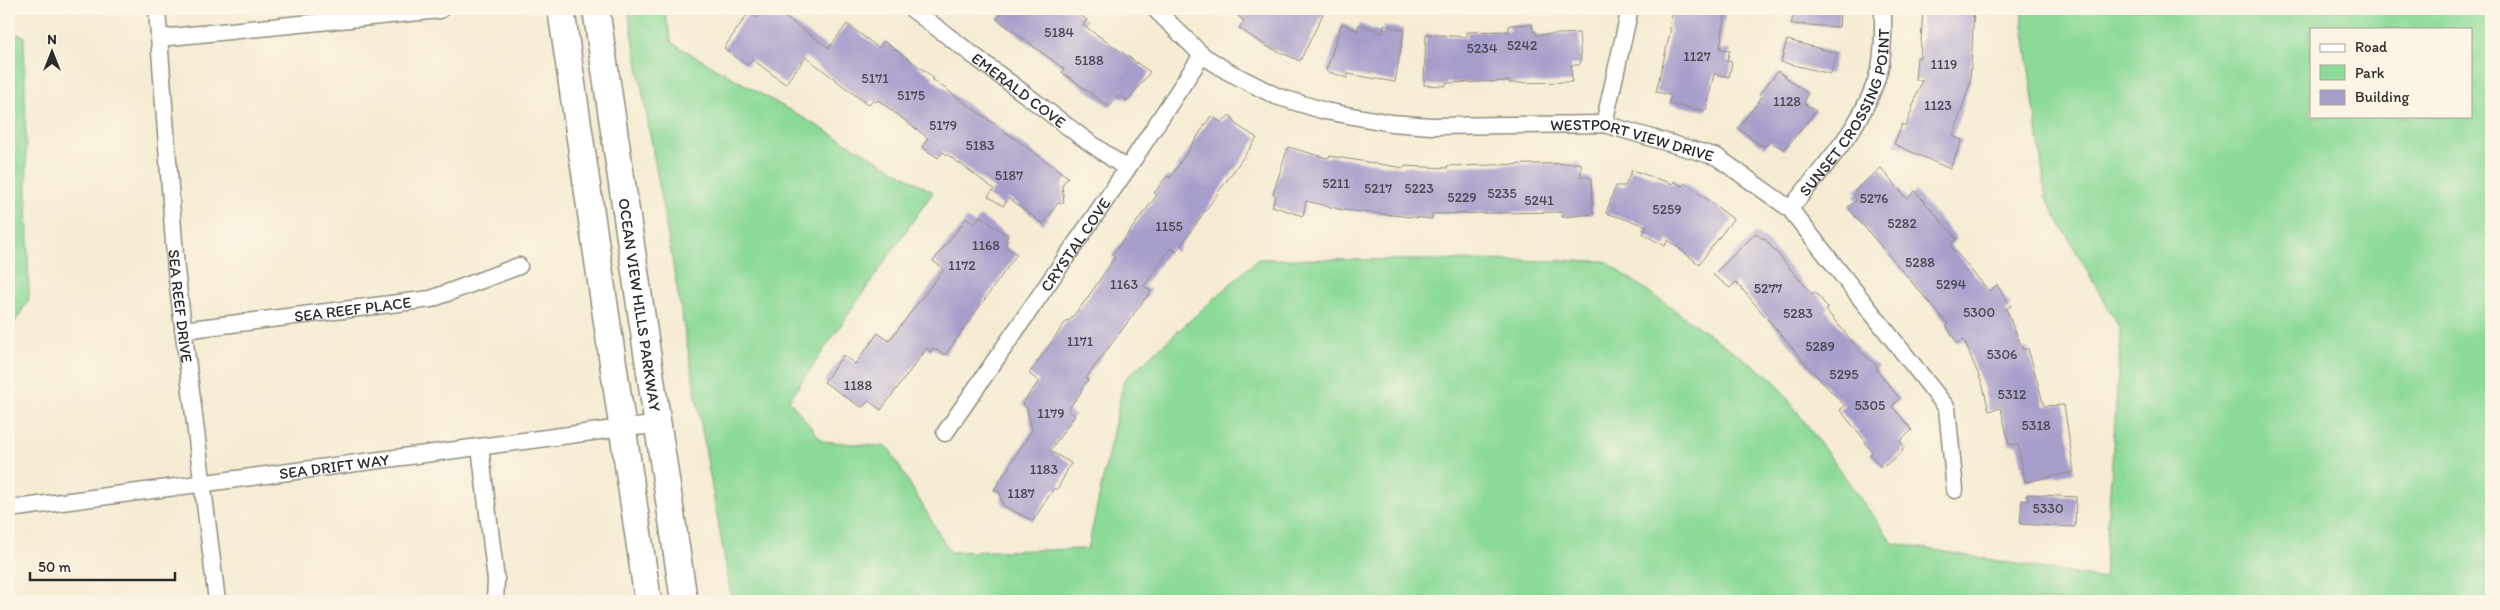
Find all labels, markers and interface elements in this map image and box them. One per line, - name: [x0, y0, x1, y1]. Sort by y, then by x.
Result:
- house number: 5184: [1044, 24, 1075, 41]
- north arrow: [28, 28, 78, 78]
- street label: SUNSET CROSSING POINT: [1795, 28, 1893, 200]
- legend: [2310, 28, 2472, 118]
- text: N: [47, 31, 57, 48]
- house number: 5242: [1507, 37, 1538, 54]
- text: Road: [2355, 38, 2388, 56]
- house number: 5234: [1467, 40, 1498, 57]
- street label: EMERALD COVE: [968, 48, 1070, 132]
- house number: 1127: [1683, 48, 1711, 65]
- house number: 5188: [1074, 52, 1104, 69]
- house number: 1119: [1931, 56, 1957, 73]
- text: Park: [2355, 64, 2385, 82]
- house number: 5171: [861, 70, 889, 87]
- house number: 5175: [897, 87, 925, 104]
- text: Building: [2355, 88, 2409, 106]
- house number: 1128: [1773, 93, 1801, 110]
- house number: 1123: [1924, 97, 1952, 114]
- street label: WESTPORT VIEW DRIVE: [1550, 114, 1716, 166]
- house number: 5179: [929, 117, 957, 134]
- house number: 5183: [965, 137, 995, 154]
- house number: 5187: [995, 167, 1023, 184]
- house number: 5211: [1322, 175, 1350, 192]
- house number: 5217: [1364, 180, 1392, 197]
- house number: 5223: [1404, 180, 1434, 197]
- house number: 5235: [1487, 185, 1517, 202]
- house number: 5229: [1447, 189, 1477, 206]
- house number: 5276: [1859, 190, 1889, 207]
- house number: 5241: [1524, 192, 1554, 209]
- street label: CRYSTAL COVE: [1037, 194, 1114, 295]
- street label: OCEAN VIEW HILLS PARKWAY: [614, 197, 665, 413]
- house number: 5259: [1652, 201, 1682, 218]
- house number: 5282: [1887, 215, 1918, 232]
- house number: 1155: [1155, 218, 1183, 235]
- house number: 1168: [972, 237, 1000, 254]
- street label: SEA REEF DRIVE: [165, 249, 196, 364]
- house number: 5288: [1905, 254, 1935, 271]
- house number: 1172: [948, 257, 976, 274]
- house number: 1163: [1110, 276, 1138, 293]
- house number: 5294: [1936, 276, 1967, 293]
- house number: 5277: [1754, 280, 1782, 297]
- street label: SEA REEF PLACE: [293, 293, 412, 326]
- house number: 5300: [1963, 304, 1995, 321]
- house number: 5283: [1783, 305, 1813, 322]
- house number: 1171: [1067, 333, 1094, 350]
- house number: 5289: [1805, 338, 1835, 355]
- house number: 5306: [1986, 346, 2018, 363]
- house number: 5295: [1829, 366, 1859, 383]
- house number: 1188: [844, 377, 872, 394]
- house number: 5312: [1998, 386, 2027, 403]
- house number: 5305: [1855, 397, 1885, 414]
- house number: 1179: [1037, 405, 1065, 422]
- house number: 5318: [2021, 417, 2051, 434]
- street label: SEA DRIFT WAY: [278, 450, 390, 483]
- house number: 1183: [1030, 461, 1059, 478]
- house number: 1187: [1007, 485, 1035, 502]
- house number: 5330: [2032, 500, 2064, 517]
- scale bar: [30, 550, 175, 582]
- text: 50 m: [38, 558, 71, 576]

